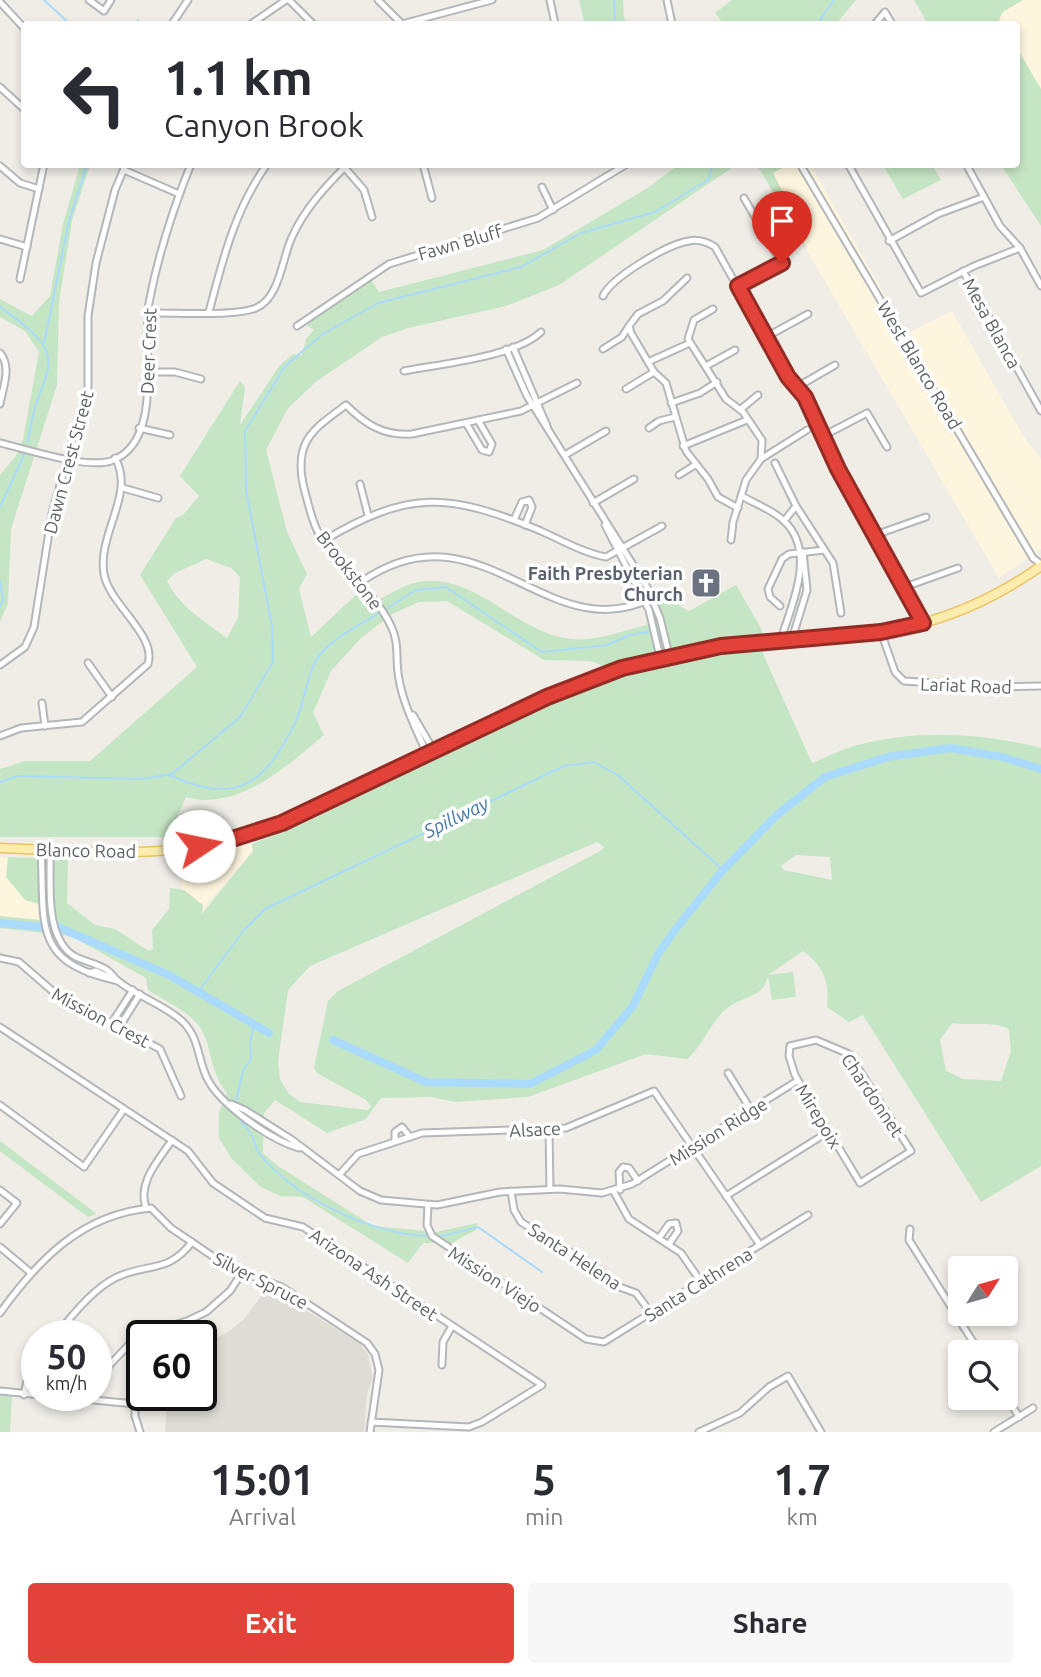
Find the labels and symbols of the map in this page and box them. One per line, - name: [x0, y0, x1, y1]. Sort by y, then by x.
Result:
- pin: [752, 191, 812, 263]
- street label: Fawn Bluff: [416, 220, 505, 264]
- street label: Mesa Blanca: [959, 274, 1025, 372]
- street label: West Blanco Road: [874, 297, 966, 433]
- street label: Deer Crest: [137, 308, 159, 394]
- street label: Dawn Crest Street: [39, 388, 97, 536]
- street label: Brookstone: [313, 527, 387, 613]
- place label: Faith Presbyterian Church: [528, 563, 683, 604]
- church icon: Faith Presbyterian Church: [689, 566, 723, 600]
- street label: Lariat Road: [920, 673, 1012, 697]
- water label: Spillway: [419, 792, 493, 842]
- position arrow: [162, 809, 236, 883]
- street label: Blanco Road: [36, 839, 136, 861]
- street label: Mission Crest: [49, 983, 153, 1051]
- street label: Chardonnet: [838, 1050, 908, 1140]
- street label: Mirepoix: [792, 1080, 846, 1152]
- street label: Mission Ridge: [665, 1093, 771, 1169]
- street label: Alsace: [509, 1118, 561, 1140]
- street label: Santa Helena: [525, 1219, 625, 1293]
- street label: Arizona Ash Street: [306, 1224, 442, 1324]
- street label: Mission Viejo: [445, 1242, 545, 1316]
- street label: Santa Cathrena: [640, 1243, 756, 1325]
- street label: Silver Spruce: [210, 1248, 312, 1312]
- north arrow: [948, 1256, 1018, 1326]
- speed limit sign: 60: [126, 1320, 217, 1411]

